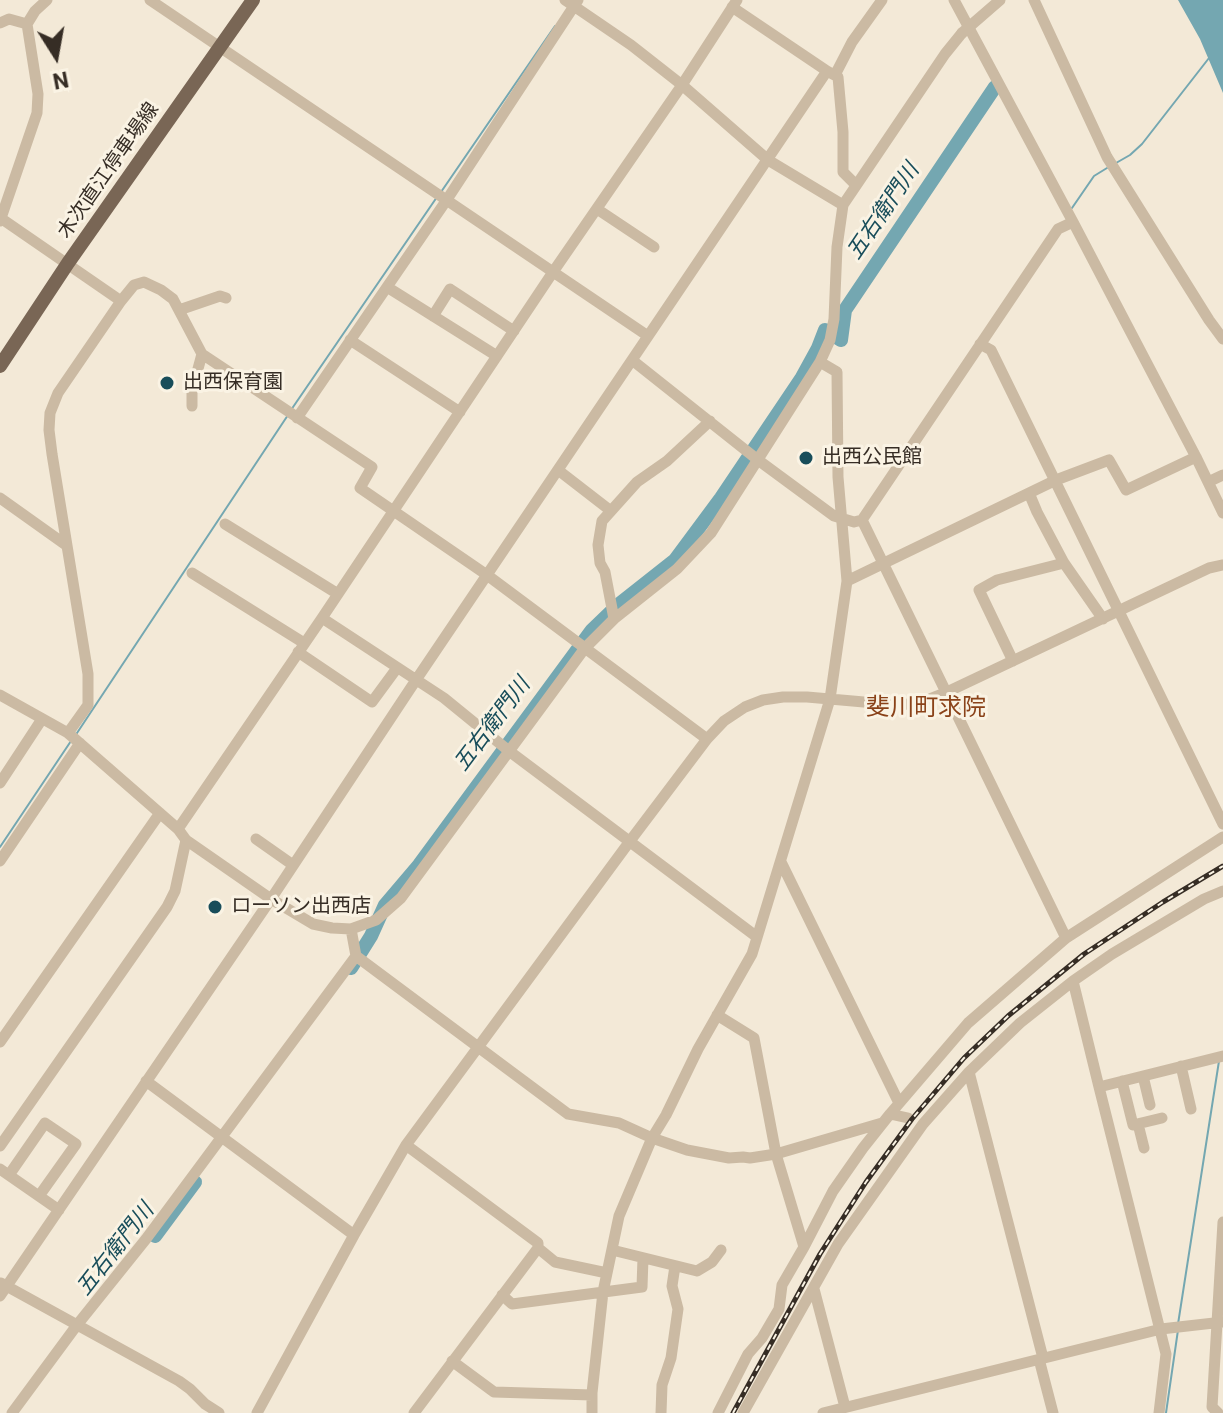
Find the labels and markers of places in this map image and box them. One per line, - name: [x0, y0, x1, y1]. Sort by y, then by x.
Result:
- place label: 出西保育園: [183, 371, 283, 395]
- marker: 出西保育園: [158, 374, 176, 392]
- place label: 出西公民館: [822, 446, 922, 470]
- marker: 出西公民館: [797, 449, 815, 467]
- place label: ローソン出西店: [231, 895, 371, 919]
- marker: ローソン出西店: [206, 898, 224, 916]

